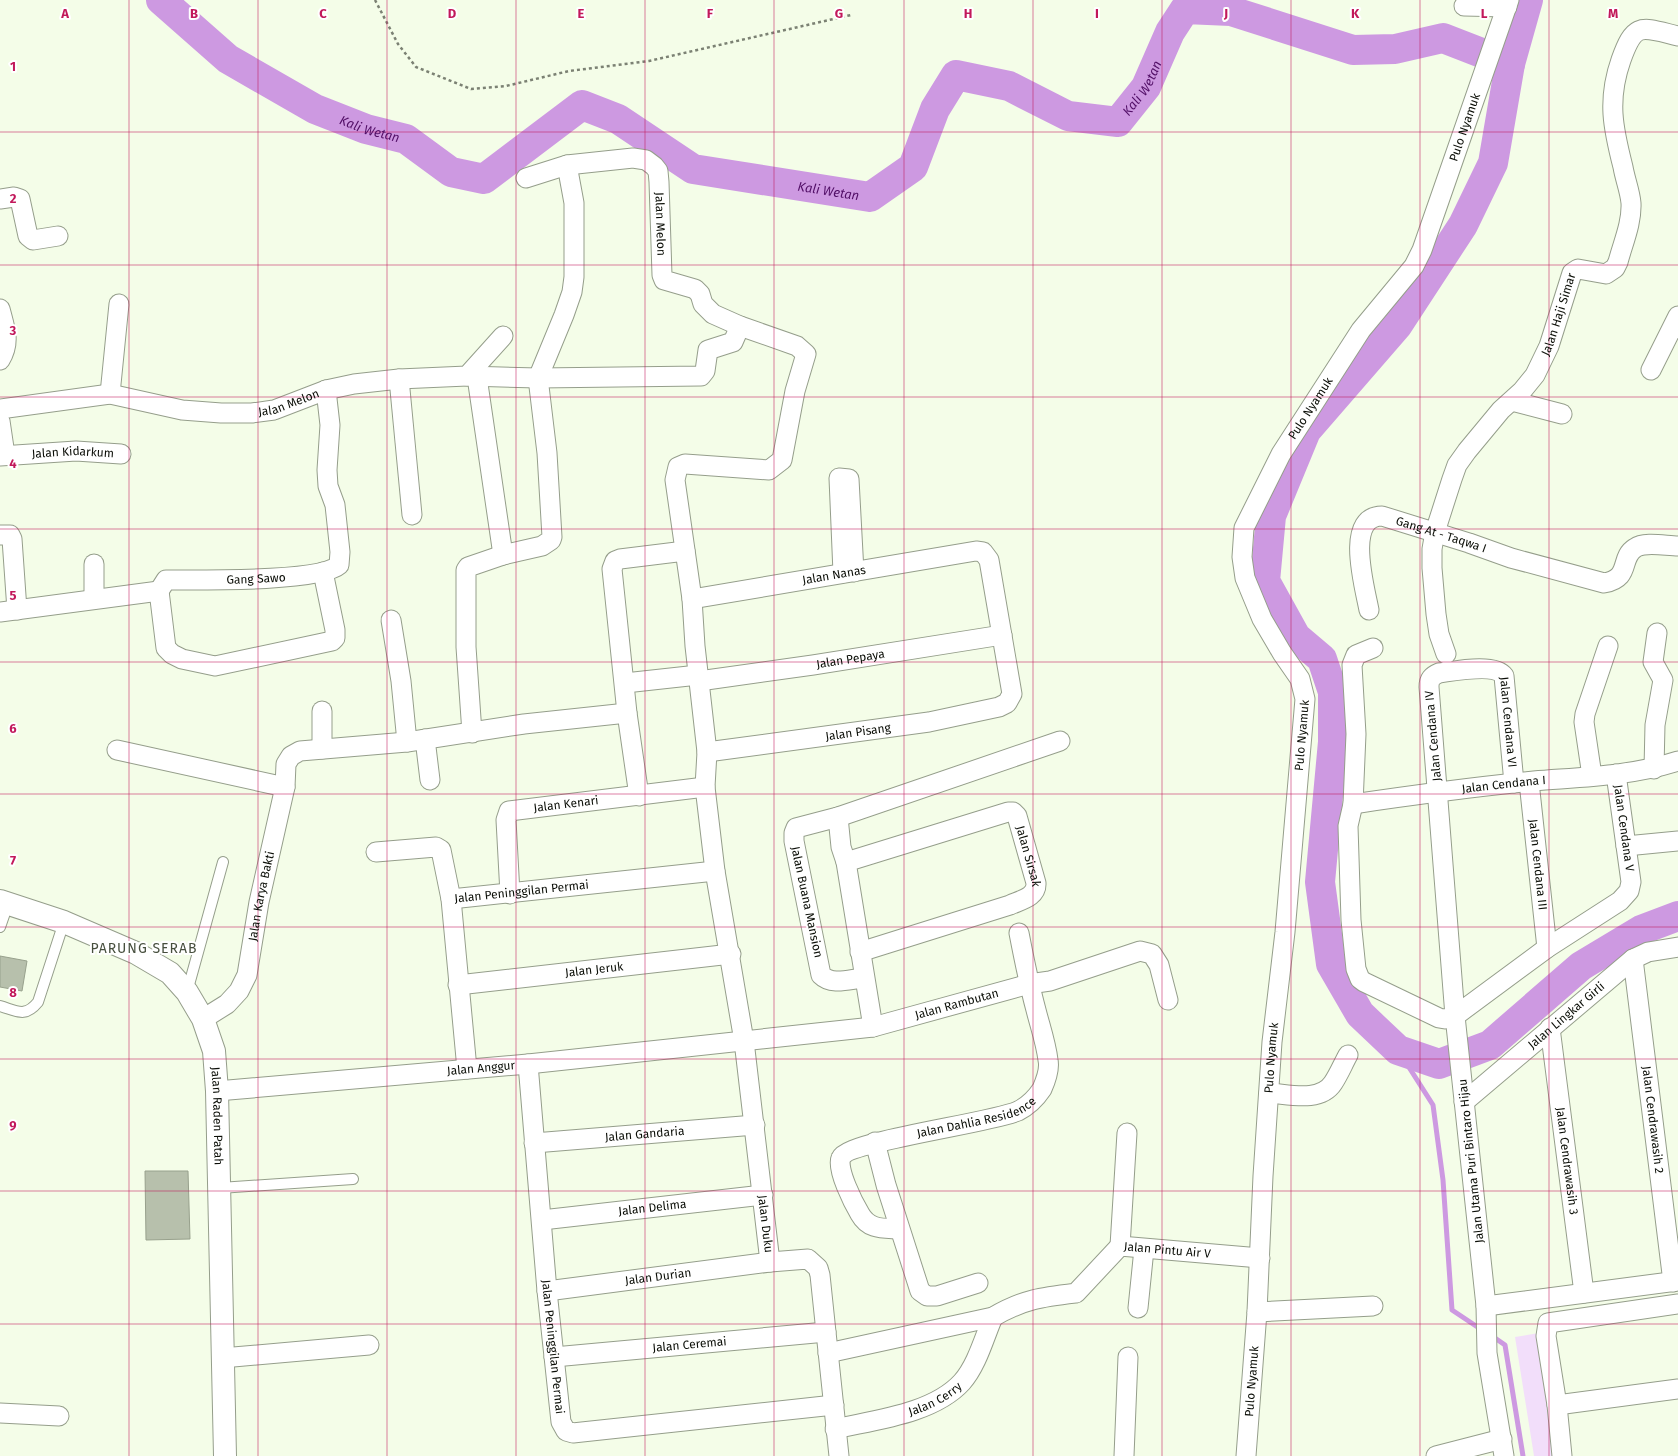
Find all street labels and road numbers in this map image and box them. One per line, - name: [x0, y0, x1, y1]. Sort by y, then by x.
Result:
- street label: Pulo Nyamuk: [1446, 91, 1483, 163]
- street label: Jalan Melon: [652, 192, 668, 256]
- street label: Jalan Haji Simar: [1538, 271, 1579, 358]
- street label: Pulo Nyamuk: [1285, 374, 1336, 442]
- street label: Jalan Melon: [257, 386, 321, 419]
- street label: Jalan Kidarkum: [31, 444, 114, 461]
- street label: Gang At - Taqwa I: [1394, 514, 1488, 556]
- street label: Jalan Nanas: [801, 563, 867, 587]
- street label: Gang Sawo: [226, 570, 286, 587]
- street label: Jalan Pepaya: [815, 647, 886, 671]
- street label: Jalan Cendana VI: [1497, 676, 1520, 768]
- street label: Jalan Cendana IV: [1422, 690, 1444, 782]
- street label: Pulo Nyamuk: [1292, 698, 1312, 771]
- street label: Jalan Pisang: [824, 720, 892, 744]
- street label: Jalan Cendana I: [1461, 773, 1546, 796]
- street label: Jalan Cendana V: [1611, 784, 1637, 873]
- street label: Jalan Kenari: [533, 793, 599, 815]
- street label: Jalan Cendana III: [1526, 818, 1550, 911]
- street label: Jalan Sirsak: [1013, 824, 1043, 888]
- street label: Jalan Buana Mansion: [788, 845, 826, 959]
- street label: Jalan Karya Bakti: [246, 850, 277, 942]
- street label: Jalan Peninggilan Permai: [454, 877, 590, 906]
- street label: Jalan Jeruk: [564, 959, 625, 980]
- street label: Jalan Lingkar Girli: [1525, 979, 1607, 1052]
- street label: Jalan Rambutan: [913, 986, 1000, 1022]
- street label: Pulo Nyamuk: [1262, 1021, 1281, 1094]
- street label: Jalan Anggur: [446, 1058, 516, 1078]
- street label: Jalan Cendrawasih 2: [1639, 1065, 1667, 1174]
- street label: Jalan Raden Patah: [208, 1066, 226, 1165]
- street label: Jalan Utama Puri Bintaro Hijau: [1455, 1078, 1487, 1244]
- street label: Jalan Dahlia Residence: [915, 1094, 1039, 1141]
- street label: Jalan Cendrawasih 3: [1553, 1106, 1581, 1216]
- street label: Jalan Gandaria: [604, 1124, 685, 1144]
- street label: Jalan Duku: [755, 1194, 776, 1254]
- street label: Jalan Delima: [618, 1197, 687, 1218]
- street label: Jalan Pintu Air V: [1123, 1239, 1212, 1261]
- street label: Jalan Durian: [624, 1265, 692, 1288]
- street label: Jalan Peninggilan Permai: [539, 1279, 567, 1415]
- street label: Jalan Ceremai: [652, 1334, 727, 1355]
- street label: Pulo Nyamuk: [1242, 1344, 1261, 1417]
- street label: Jalan Cerry: [907, 1379, 965, 1419]

